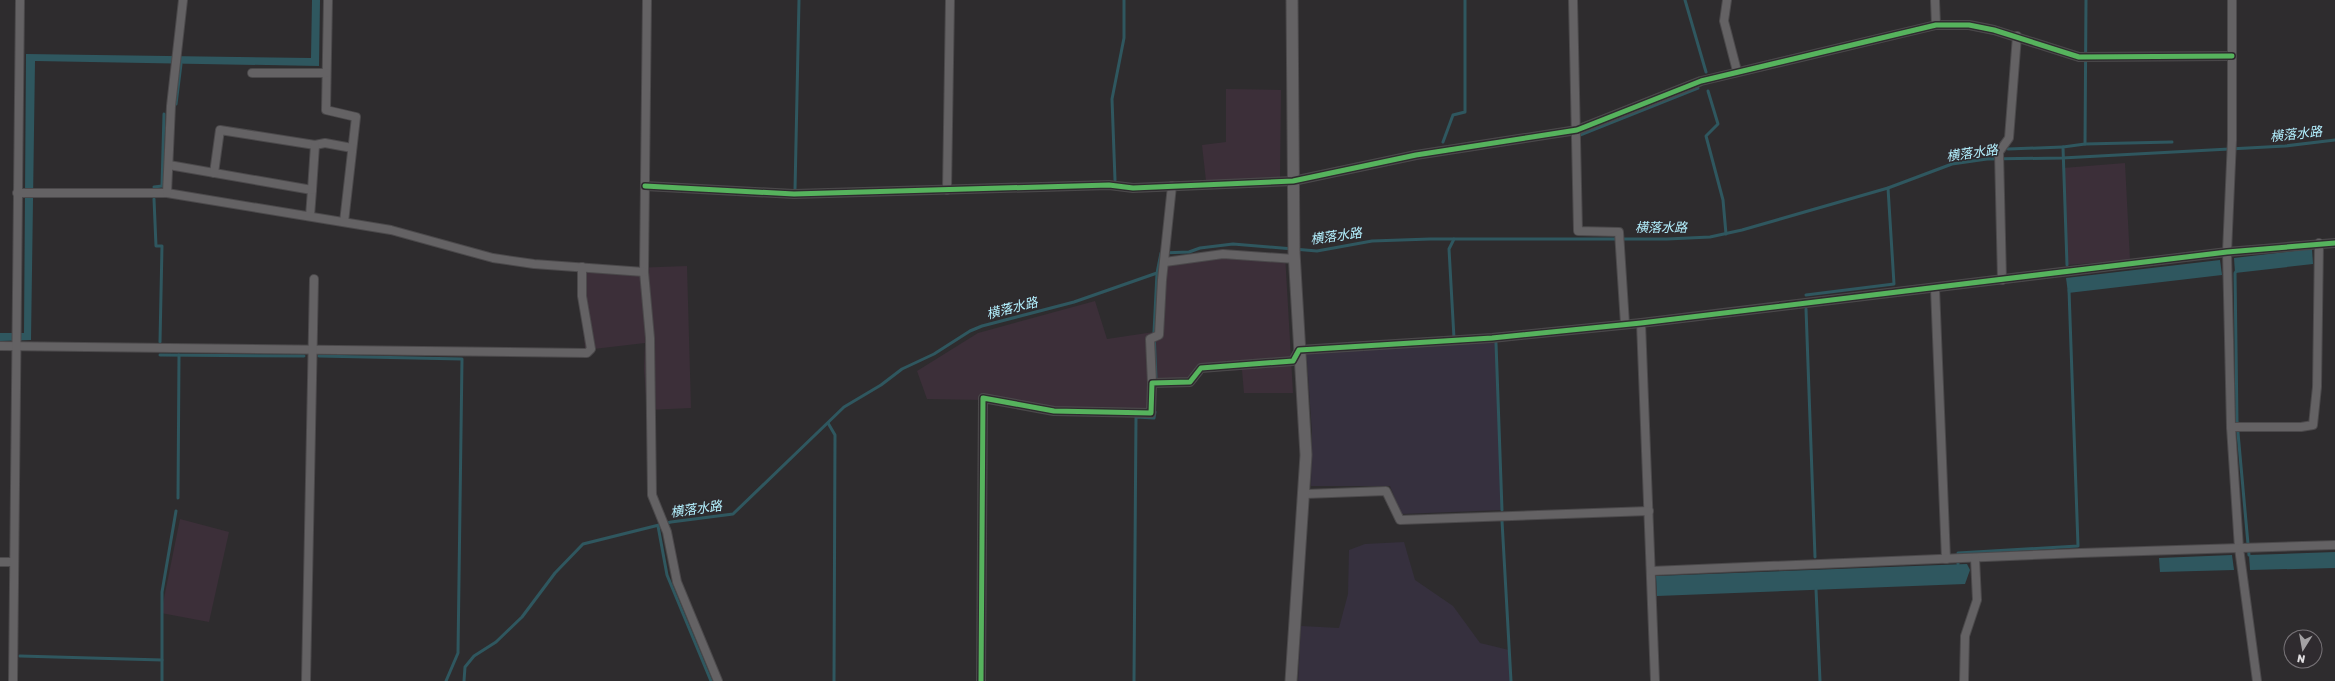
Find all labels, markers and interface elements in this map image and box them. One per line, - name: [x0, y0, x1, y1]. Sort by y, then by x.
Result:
- water label: 横落水路: [2269, 124, 2324, 144]
- water label: 横落水路: [1945, 142, 2000, 164]
- water label: 横落水路: [1635, 220, 1688, 235]
- water label: 横落水路: [1309, 225, 1364, 247]
- water label: 横落水路: [985, 294, 1040, 322]
- water label: 横落水路: [669, 498, 724, 520]
- north arrow: [2283, 629, 2323, 669]
- text: N: [2296, 651, 2306, 665]

